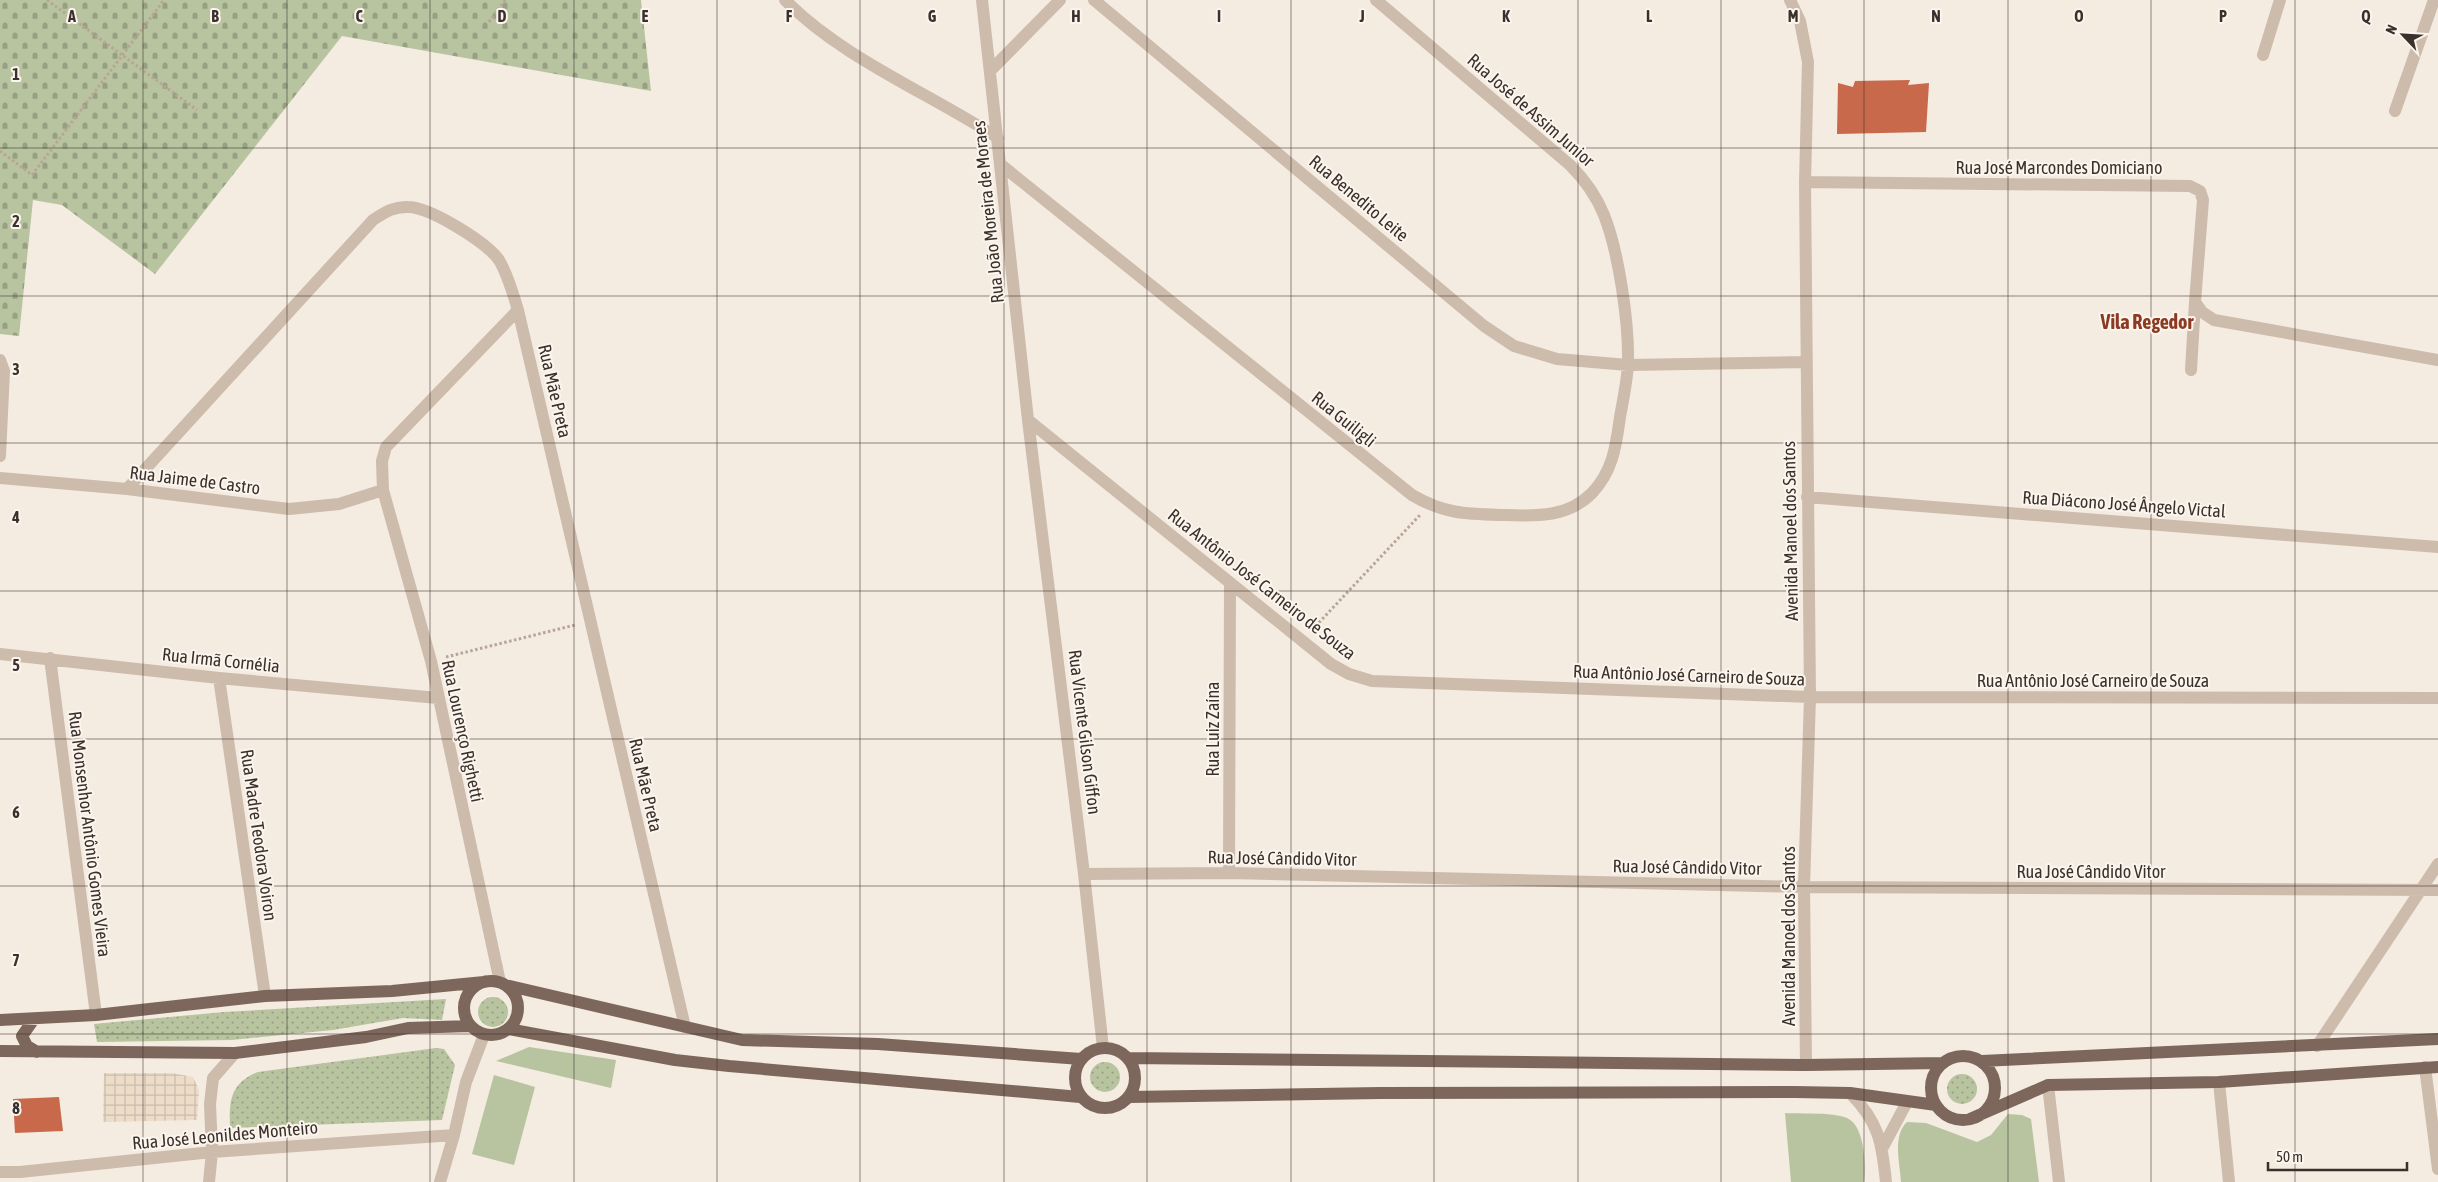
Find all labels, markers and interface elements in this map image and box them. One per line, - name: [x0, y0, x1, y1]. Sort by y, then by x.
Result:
- text: A: [67, 7, 76, 25]
- text: B: [211, 7, 219, 25]
- text: C: [355, 7, 363, 25]
- text: D: [498, 7, 507, 25]
- text: E: [642, 7, 649, 25]
- text: F: [786, 7, 793, 25]
- text: G: [928, 7, 937, 25]
- text: H: [1071, 7, 1081, 25]
- text: I: [1217, 7, 1221, 25]
- text: J: [1358, 7, 1365, 25]
- text: K: [1502, 7, 1510, 25]
- text: L: [1646, 7, 1653, 25]
- text: M: [1788, 7, 1798, 25]
- text: N: [1931, 7, 1941, 25]
- text: O: [2074, 7, 2084, 25]
- text: P: [2219, 7, 2227, 25]
- text: Q: [2361, 7, 2371, 25]
- north arrow: [2378, 10, 2428, 60]
- text: N: [2382, 22, 2400, 37]
- street label: Rua José de Assim Junior: [1463, 49, 1599, 171]
- text: 1: [12, 65, 20, 83]
- street label: Rua João Moreira de Moraes: [968, 120, 1008, 304]
- street label: Rua Benedito Leite: [1305, 150, 1413, 246]
- street label: Rua José Marcondes Domiciano: [1956, 157, 2162, 178]
- text: 2: [12, 212, 20, 230]
- district label: Vila Regedor: [2100, 310, 2194, 333]
- street label: Rua Mãe Preta: [534, 342, 576, 440]
- text: 3: [12, 360, 20, 378]
- street label: Rua Guiligli: [1308, 387, 1380, 451]
- street label: Avenida Manoel dos Santos: [1778, 441, 1802, 621]
- street label: Rua Jaime de Castro: [129, 462, 261, 498]
- street label: Rua Diácono José Ângelo Victal: [2022, 486, 2227, 522]
- street label: Rua Antônio José Carneiro de Souza: [1164, 504, 1360, 664]
- text: 4: [11, 508, 20, 526]
- street label: Rua Irmã Cornélia: [161, 643, 281, 677]
- street label: Rua Vicente Gilson Giffon: [1064, 648, 1106, 816]
- text: 5: [12, 656, 20, 674]
- street label: Rua Lourenço Righetti: [438, 658, 488, 804]
- street label: Rua Antônio José Carneiro de Souza: [1573, 660, 1805, 690]
- street label: Rua Antônio José Carneiro de Souza: [1977, 670, 2209, 691]
- street label: Rua Luiz Zaína: [1202, 682, 1223, 777]
- street label: Rua Monsenhor Antônio Gomes Vieira: [65, 710, 115, 958]
- street label: Rua Mãe Preta: [625, 736, 667, 834]
- street label: Rua Madre Teodora Voiron: [237, 748, 281, 922]
- text: 6: [12, 803, 20, 821]
- street label: Rua José Cândido Vitor: [1207, 846, 1357, 870]
- street label: Avenida Manoel dos Santos: [1778, 846, 1799, 1026]
- street label: Rua José Cândido Vitor: [1612, 855, 1762, 879]
- street label: Rua José Cândido Vitor: [2017, 861, 2166, 882]
- text: 7: [12, 951, 20, 969]
- text: 8: [12, 1099, 20, 1117]
- street label: Rua José Leonildes Monteiro: [131, 1116, 319, 1154]
- scale bar: [2268, 1140, 2407, 1172]
- text: 50 m: [2276, 1148, 2303, 1165]

